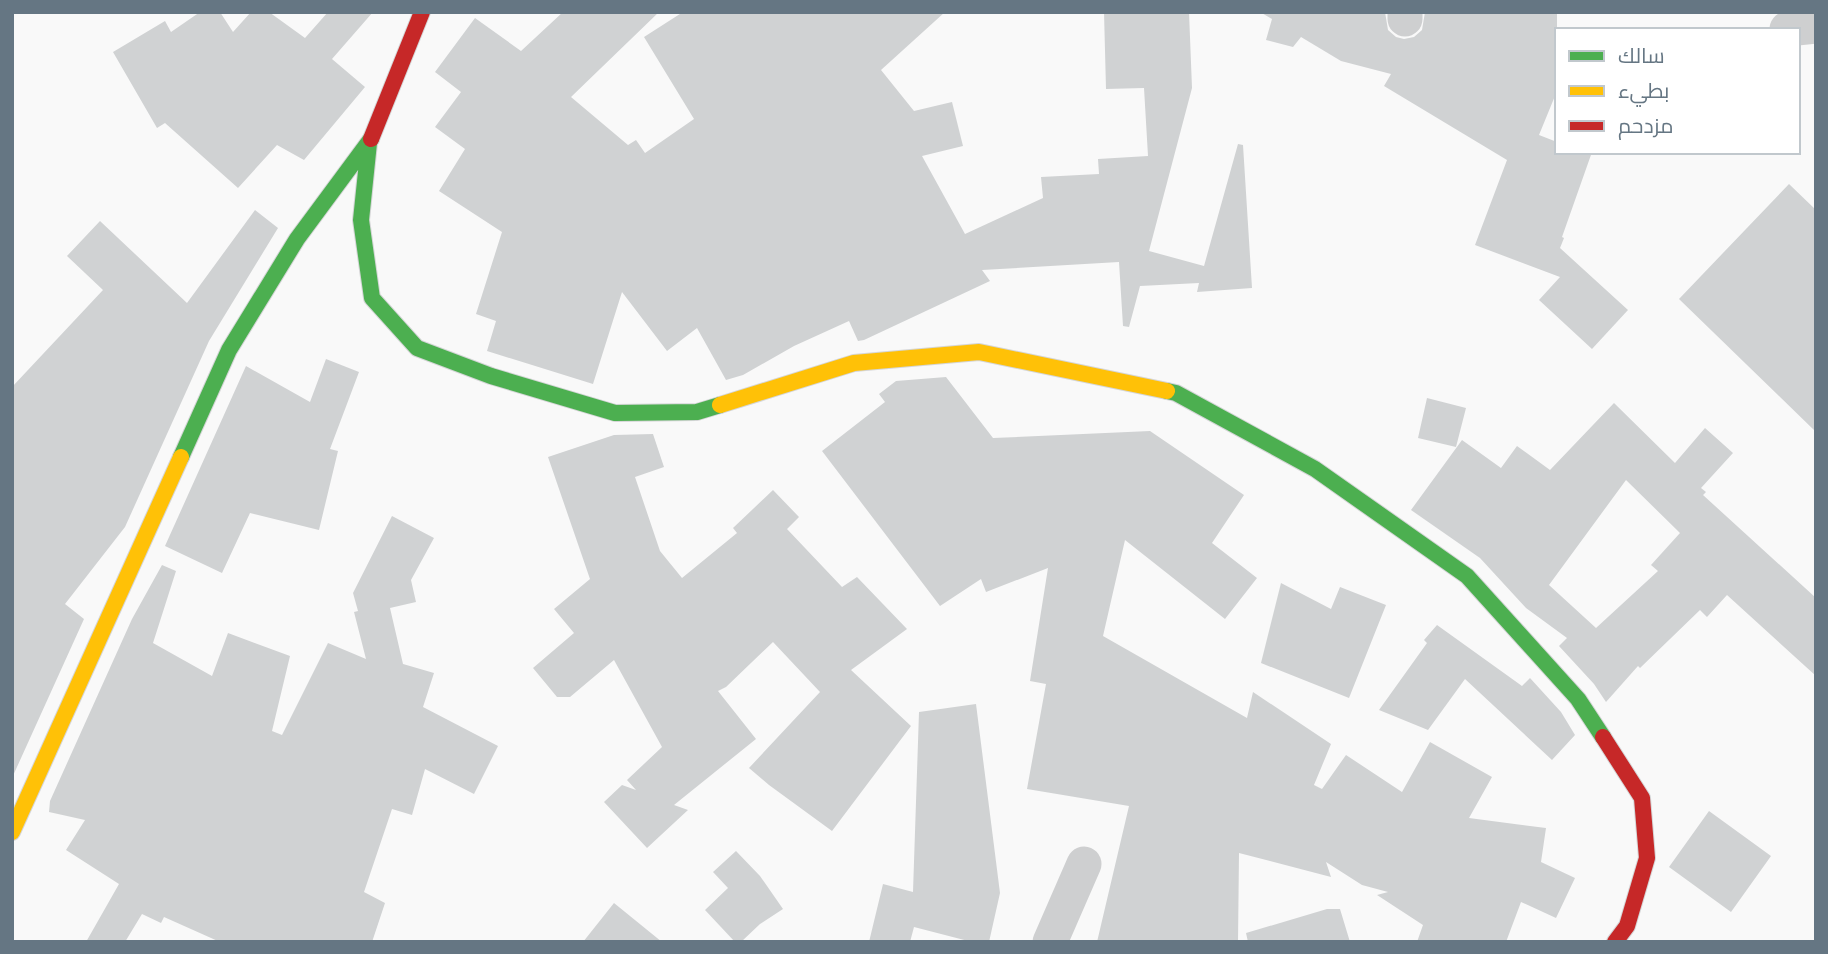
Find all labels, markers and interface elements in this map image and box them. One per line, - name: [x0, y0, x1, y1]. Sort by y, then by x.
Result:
- legend: [1555, 28, 1800, 154]
- text: سالك: [1618, 43, 1665, 68]
- text: بطيء: [1618, 78, 1669, 107]
- text: مزدحم: [1618, 113, 1673, 140]

